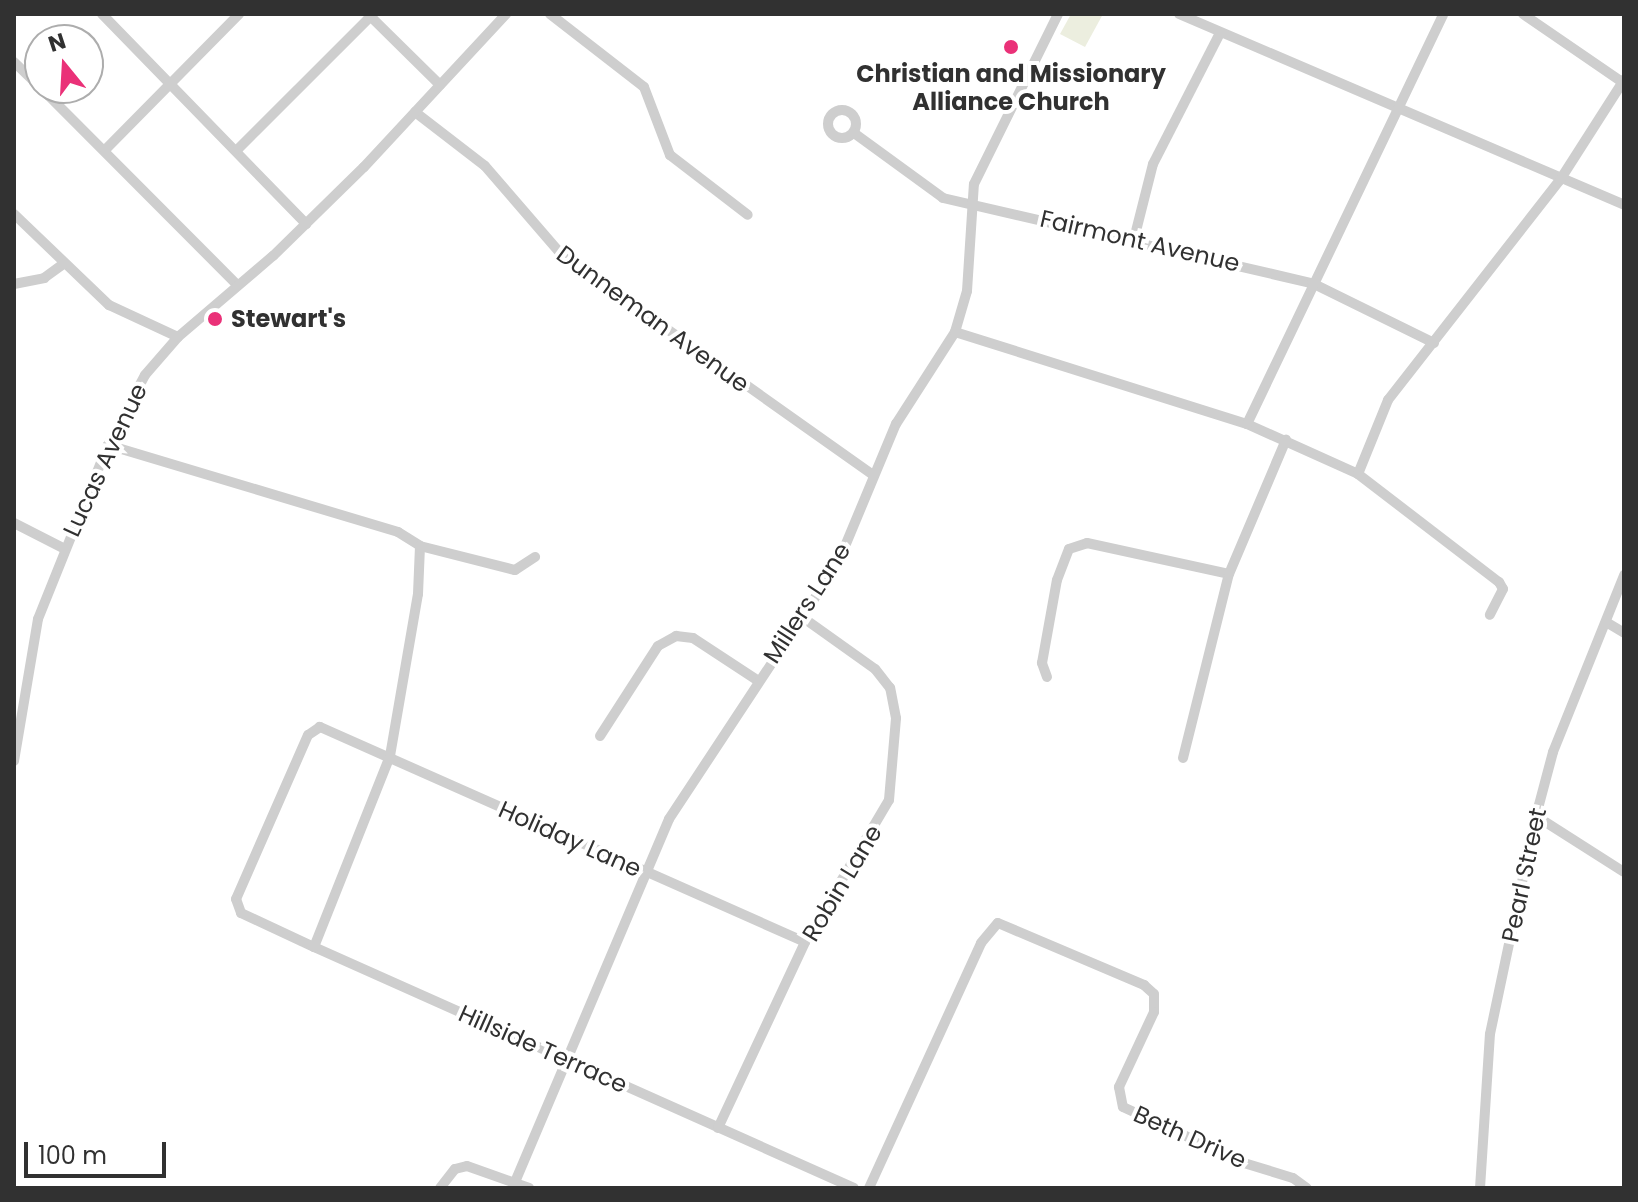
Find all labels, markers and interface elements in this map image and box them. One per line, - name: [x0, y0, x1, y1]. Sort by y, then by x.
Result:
- north arrow: [24, 24, 104, 104]
- text: N: [44, 25, 70, 60]
- marker: Christian and Missionary Alliance Church: [1002, 38, 1020, 56]
- place label: Christian and Missionary Alliance Church: [856, 60, 1166, 116]
- street label: Fairmont Avenue: [1037, 204, 1243, 278]
- street label: Dunneman Avenue: [551, 240, 755, 398]
- place label: Stewart's: [231, 305, 346, 333]
- marker: Stewart's: [206, 310, 224, 328]
- street label: Lucas Avenue: [57, 379, 153, 541]
- street label: Millers Lane: [757, 537, 857, 669]
- street label: Holiday Lane: [494, 795, 646, 883]
- street label: Pearl Street: [1496, 805, 1552, 945]
- street label: Robin Lane: [796, 820, 888, 946]
- street label: Hillside Terrace: [454, 999, 632, 1099]
- street label: Beth Drive: [1129, 1099, 1251, 1175]
- scale bar: [28, 1126, 170, 1176]
- text: 100 m: [38, 1139, 107, 1172]

